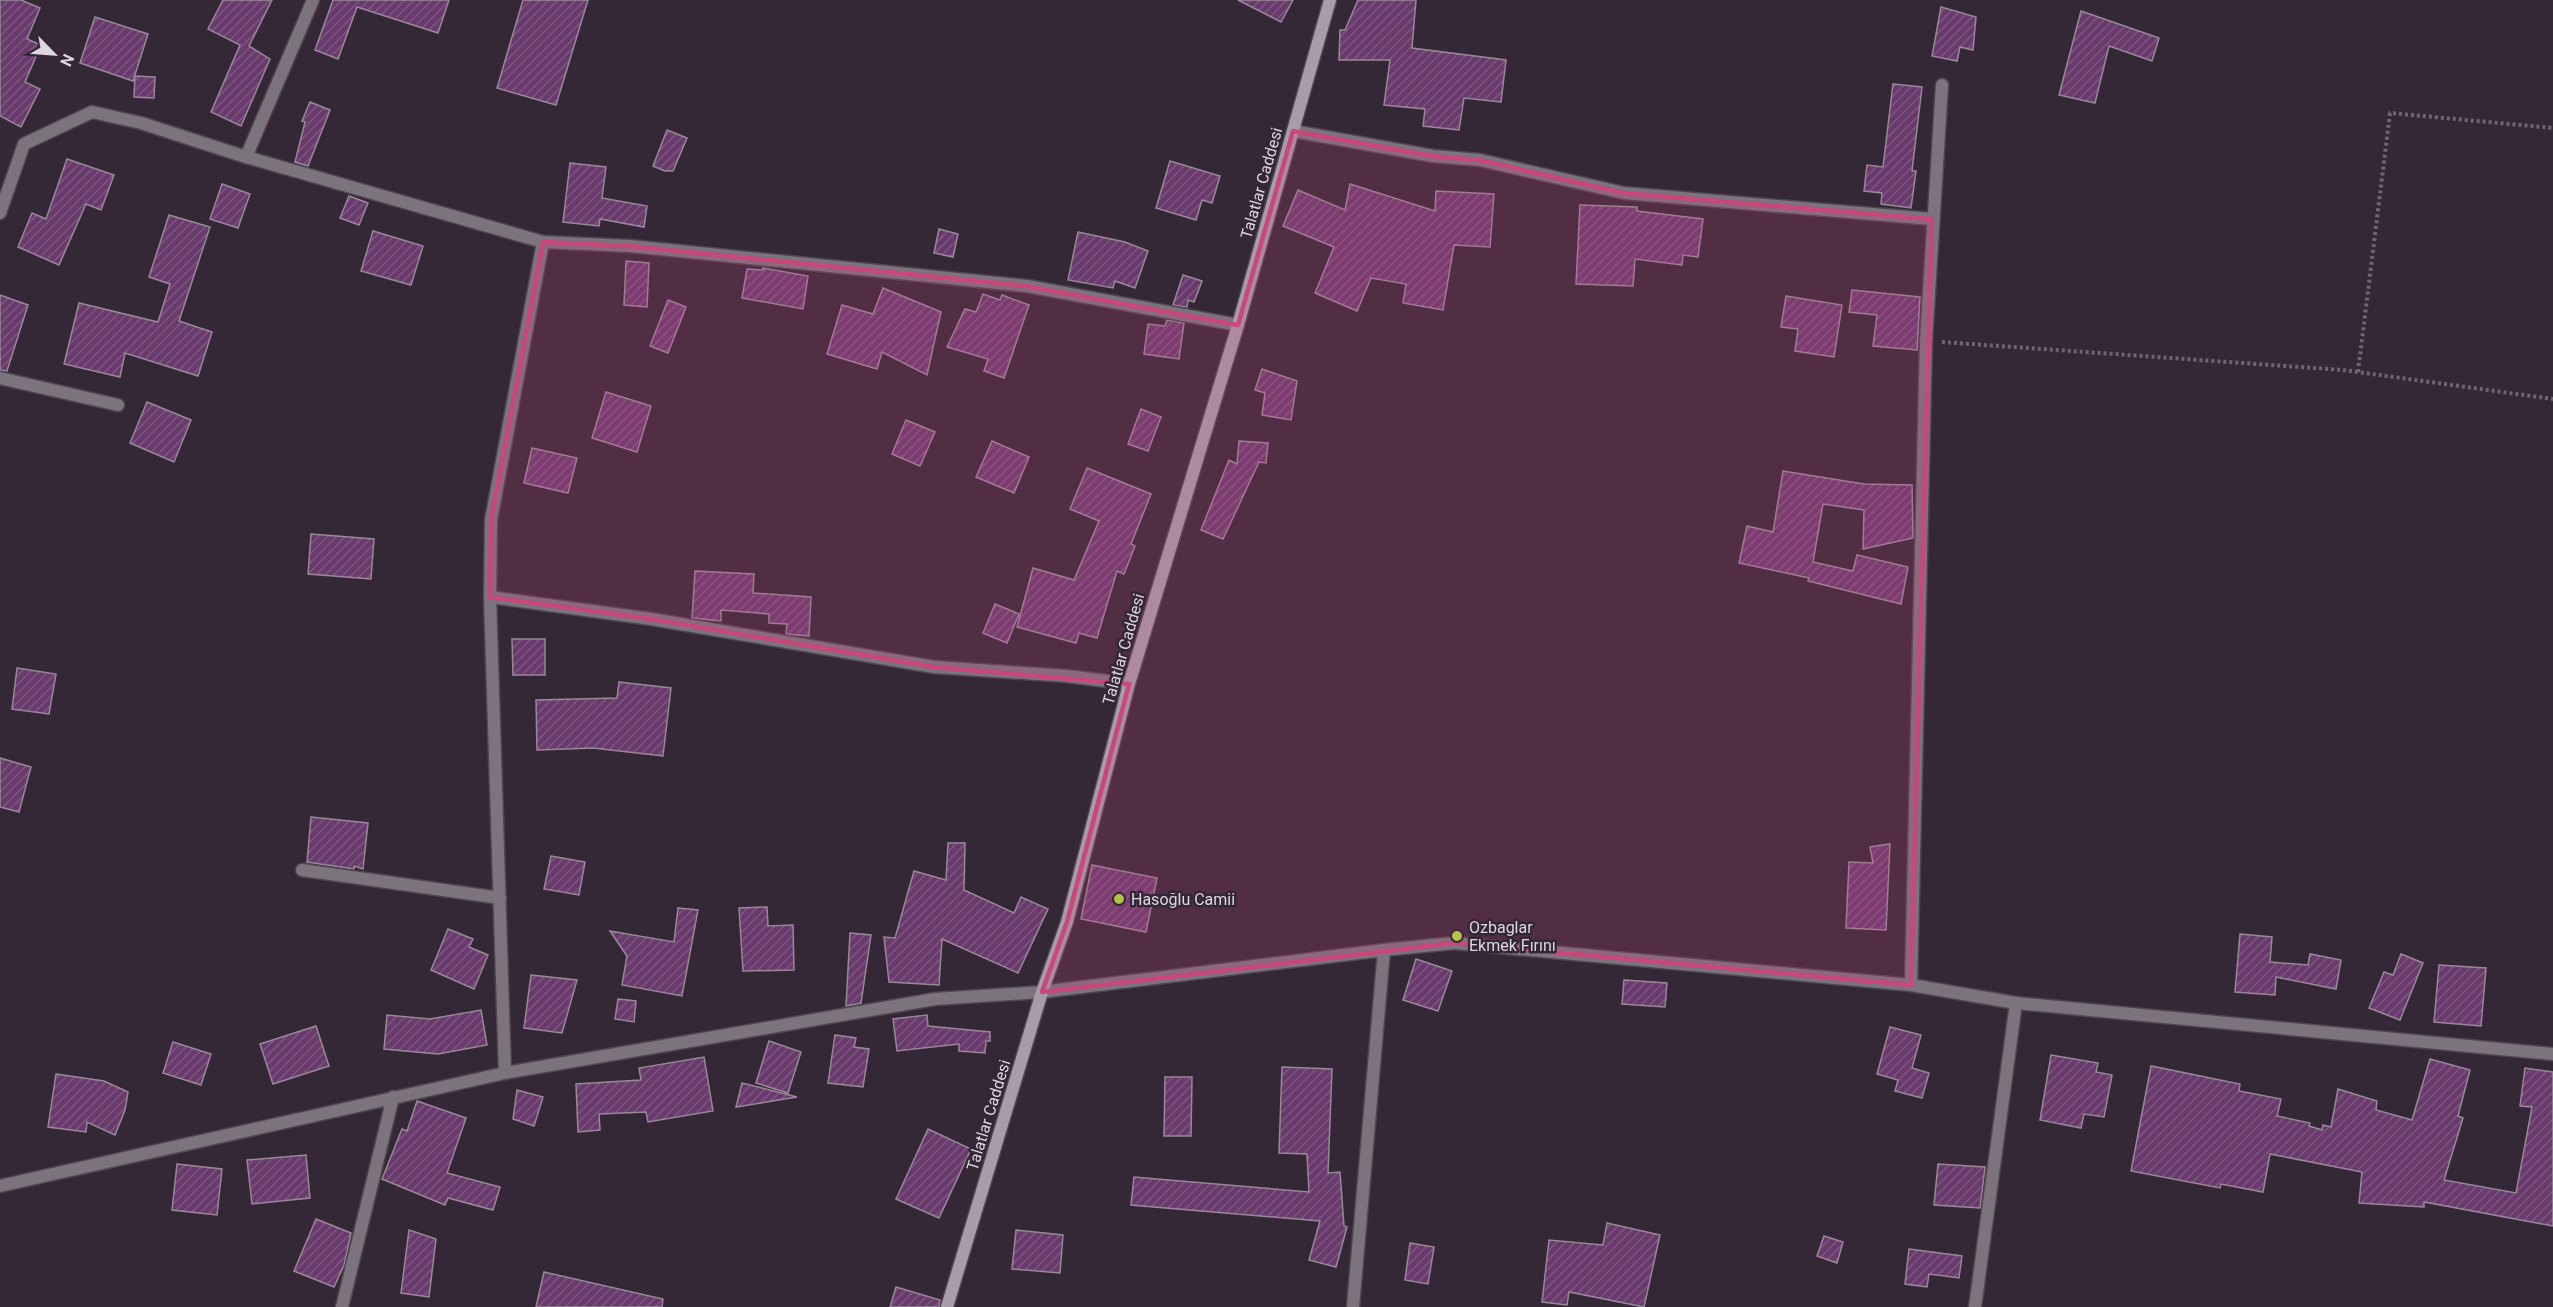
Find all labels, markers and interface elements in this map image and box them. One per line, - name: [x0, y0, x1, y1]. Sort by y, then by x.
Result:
- north arrow: [24, 24, 84, 84]
- text: N: [56, 51, 78, 69]
- street label: Talatlar Caddesi: [1237, 125, 1286, 241]
- street label: Talatlar Caddesi: [1099, 591, 1148, 707]
- place label: Hasoğlu Camii: [1131, 890, 1235, 909]
- marker: Hasoğlu Camii: [1112, 892, 1126, 906]
- place label: Ozbaglar Ekmek Fırını: [1469, 918, 1556, 955]
- marker: Ozbaglar Ekmek Fırını: [1450, 929, 1464, 943]
- street label: Talatlar Caddesi: [963, 1057, 1014, 1173]

